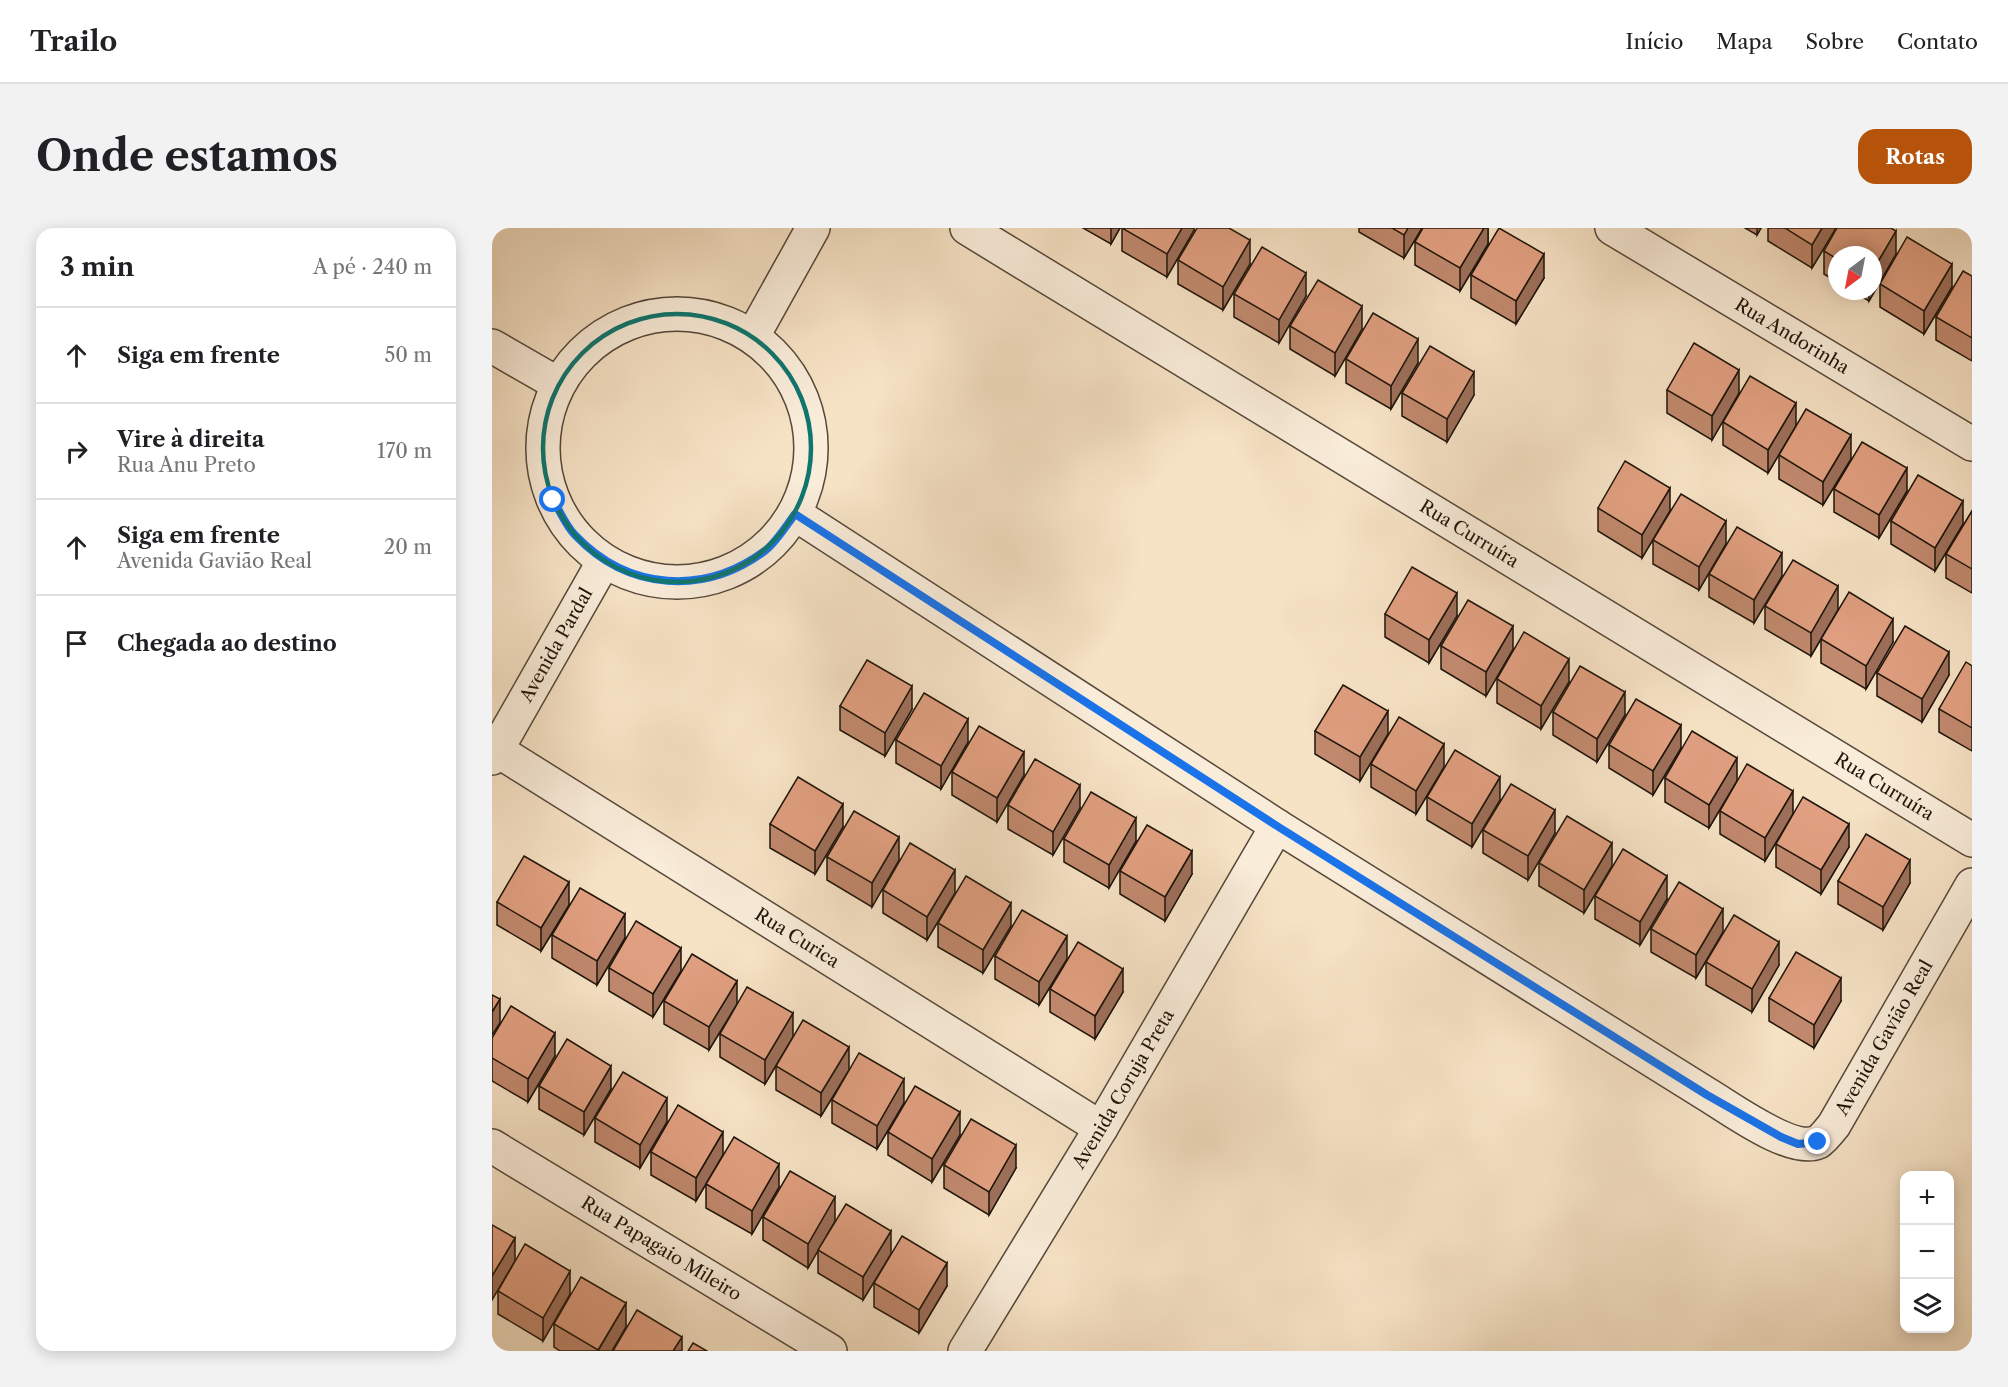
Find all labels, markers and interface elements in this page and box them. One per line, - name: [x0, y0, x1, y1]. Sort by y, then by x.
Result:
- text: Trailo: [30, 24, 117, 58]
- text: Início: [1626, 29, 1683, 54]
- text: Mapa: [1716, 29, 1773, 54]
- text: Sobre: [1806, 29, 1864, 54]
- text: Contato: [1897, 29, 1978, 54]
- button: Rotas: [1858, 129, 1972, 184]
- text: Onde estamos: [36, 130, 338, 182]
- north arrow: [1828, 246, 1882, 300]
- text: 3 min: [60, 251, 134, 283]
- text: A pé · 240 m: [313, 255, 432, 279]
- street label: Rua Andorinha: [1731, 293, 1854, 379]
- icon: ahead: [60, 339, 93, 372]
- text: Siga em frente: [117, 342, 280, 369]
- text: 50 m: [385, 343, 432, 367]
- text: Vire à direita: [117, 426, 264, 453]
- icon: right: [60, 435, 93, 468]
- text: 170 m: [377, 439, 432, 463]
- text: Rua Anu Preto: [117, 453, 256, 477]
- route start: [539, 486, 565, 512]
- street label: Rua Curruíra: [1416, 495, 1523, 573]
- text: Siga em frente: [117, 522, 280, 549]
- icon: ahead: [60, 531, 93, 564]
- text: 20 m: [384, 535, 432, 559]
- text: Avenida Gavião Real: [117, 549, 312, 573]
- street label: Avenida Pardal: [515, 584, 597, 707]
- icon: arrive: [60, 627, 93, 660]
- text: Chegada ao destino: [117, 630, 337, 657]
- street label: Rua Curruíra: [1831, 748, 1938, 825]
- street label: Rua Curica: [751, 903, 844, 973]
- street label: Avenida Gavião Real: [1830, 956, 1937, 1120]
- street label: Avenida Coruja Preta: [1067, 1005, 1179, 1174]
- route end: [1804, 1128, 1830, 1154]
- map controls: [1900, 1171, 1954, 1333]
- button: +: [1900, 1171, 1954, 1225]
- street label: Rua Papagaio Mileiro: [577, 1192, 745, 1306]
- button: −: [1900, 1225, 1954, 1279]
- button: layers: [1900, 1279, 1954, 1333]

